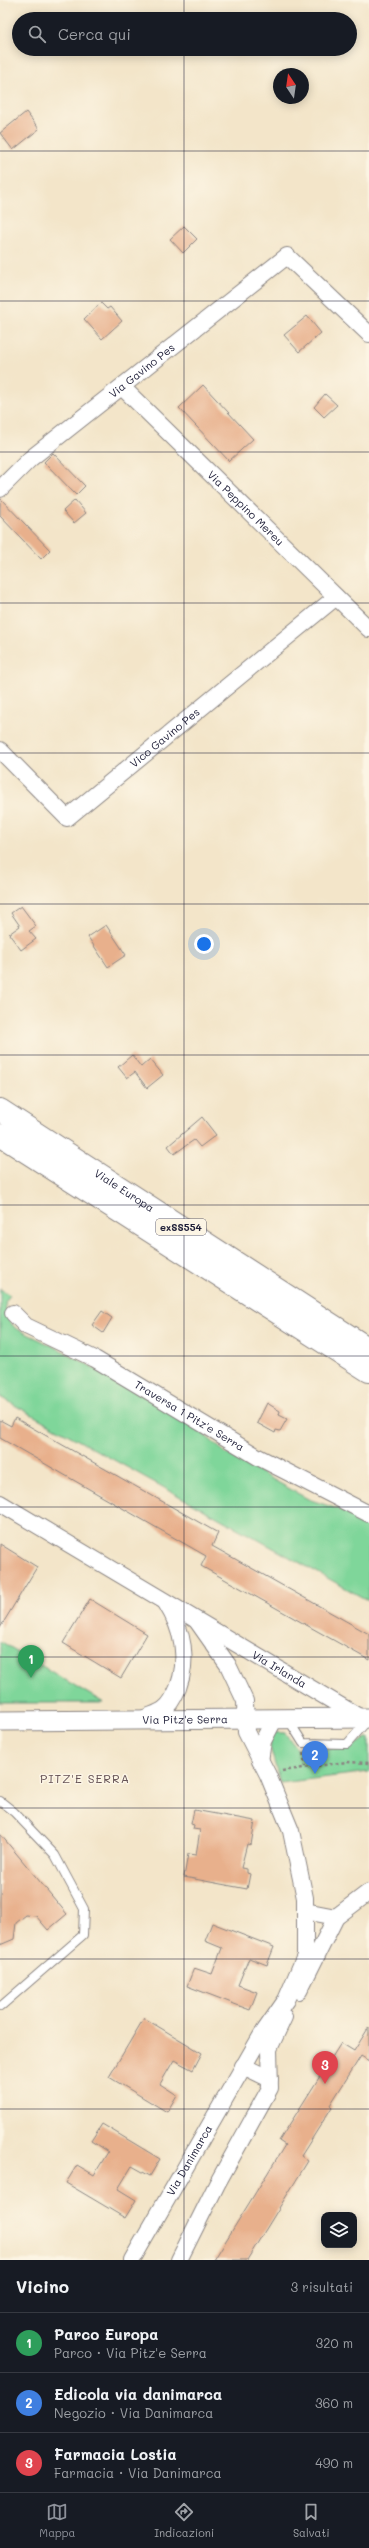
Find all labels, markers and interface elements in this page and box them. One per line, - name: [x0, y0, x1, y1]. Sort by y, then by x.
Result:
- search box: [12, 12, 357, 56]
- icon: search: [26, 23, 48, 45]
- text: Cerca qui: [58, 24, 131, 44]
- north arrow: [273, 68, 309, 104]
- street label: Via Gavino Pes: [105, 340, 178, 401]
- street label: Via Peppino Mereu: [204, 467, 287, 549]
- street label: Vico Gavino Pes: [126, 704, 203, 770]
- your location: [194, 934, 214, 954]
- street label: Viale Europa: [92, 1165, 157, 1215]
- road number: exSS554: [156, 1219, 206, 1235]
- street label: Traversa 1 Pitz'e Serra: [132, 1377, 247, 1454]
- pin: 1: [18, 1645, 44, 1678]
- street label: Via Irlanda: [250, 1647, 310, 1691]
- street label: Via Pitz'e Serra: [142, 1711, 228, 1727]
- pin: 2: [302, 1741, 328, 1774]
- district label: PITZ'E SERRA: [40, 1770, 130, 1786]
- pin: 3: [312, 2051, 338, 2084]
- street label: Via Danimarca: [163, 2122, 215, 2198]
- map controls: [321, 2212, 357, 2248]
- button: layers: [321, 2212, 357, 2248]
- text: Vicino: [16, 2275, 69, 2297]
- text: 3 risultati: [291, 2278, 353, 2295]
- text: Parco Europa: [54, 2324, 159, 2344]
- text: 1: [26, 2334, 32, 2351]
- text: 320 m: [316, 2334, 353, 2351]
- text: Parco · Via Pitz'e Serra: [54, 2344, 207, 2361]
- text: Edicola via danimarca: [54, 2384, 222, 2404]
- text: 2: [25, 2394, 33, 2411]
- text: 360 m: [315, 2394, 353, 2411]
- text: Negozio · Via Danimarca: [54, 2404, 213, 2421]
- text: Farmacia Lostia: [54, 2444, 177, 2464]
- text: 3: [25, 2454, 33, 2471]
- text: 490 m: [315, 2454, 353, 2471]
- text: Farmacia · Via Danimarca: [54, 2464, 222, 2481]
- tab: Mappa: [39, 2501, 75, 2540]
- tab: Indicazioni: [154, 2501, 214, 2540]
- tab: Salvati: [293, 2501, 330, 2540]

